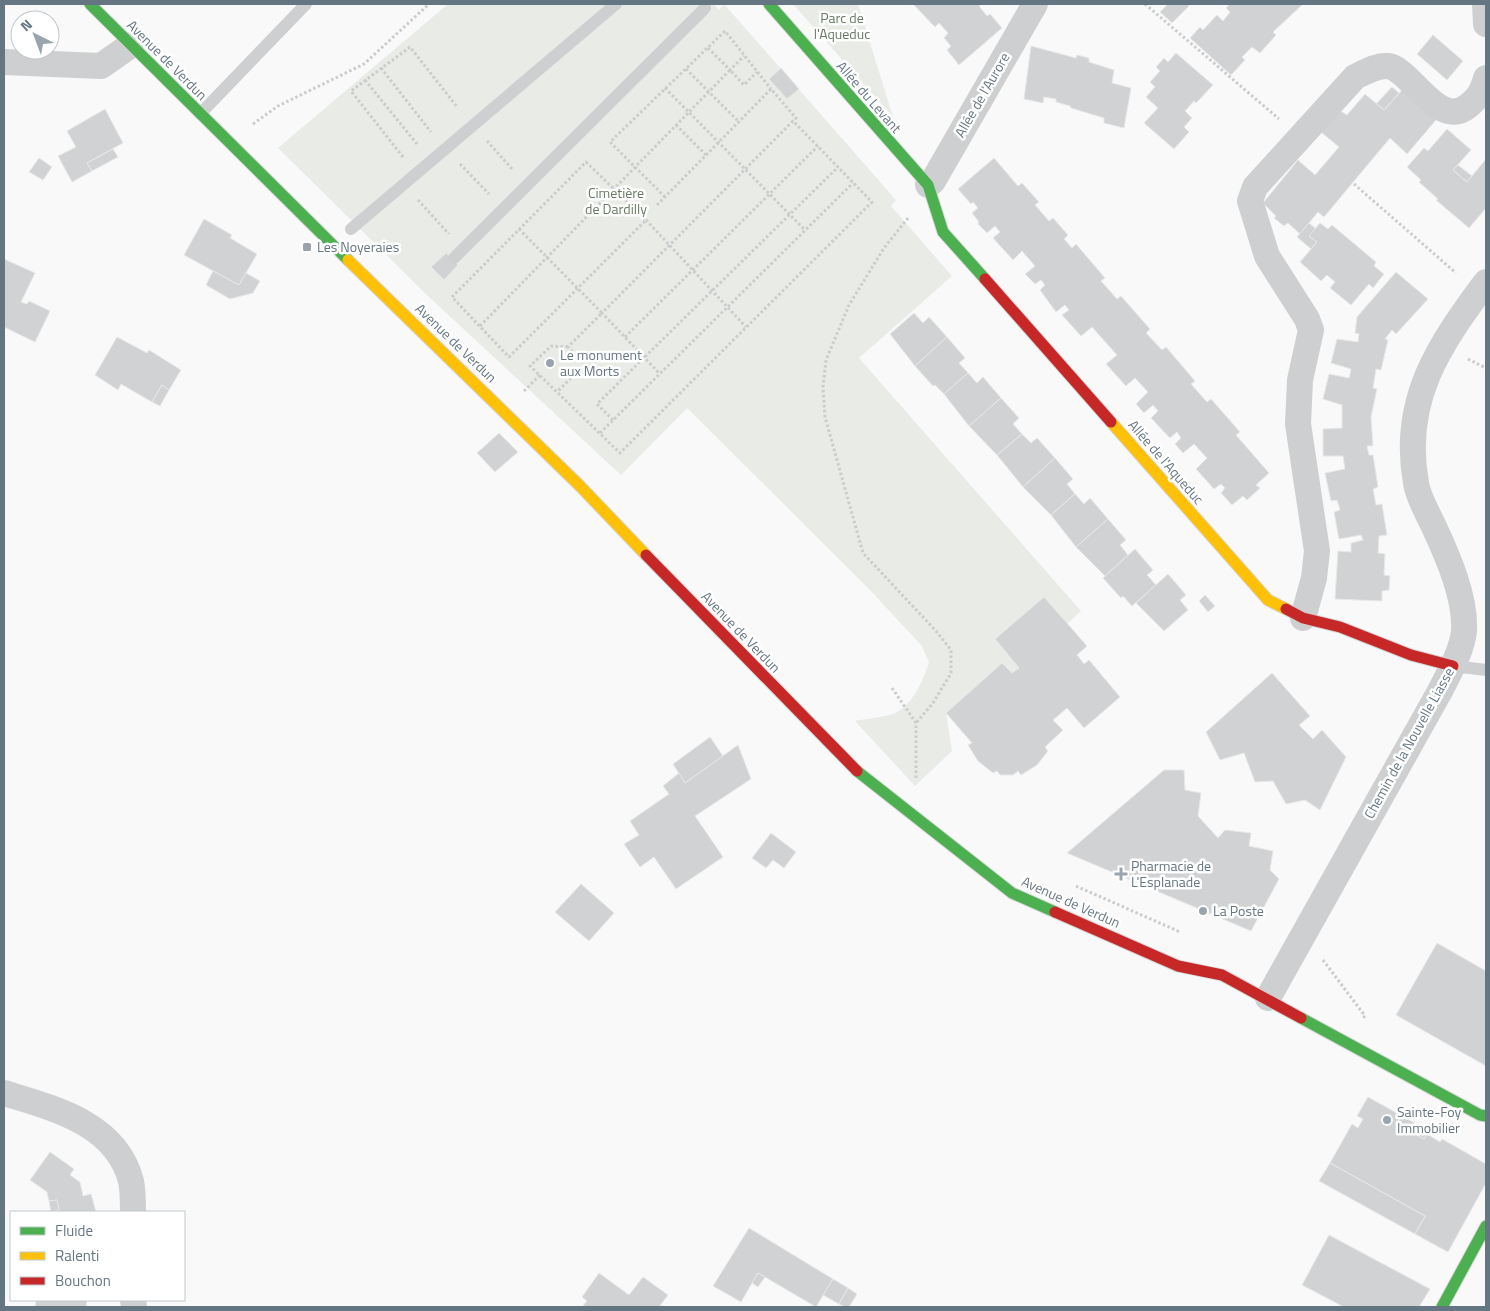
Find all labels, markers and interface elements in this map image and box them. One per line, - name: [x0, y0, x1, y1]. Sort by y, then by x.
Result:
- park label: Parc de l'Aqueduc: [814, 7, 870, 44]
- north arrow: [10, 10, 60, 60]
- text: N: [15, 14, 37, 36]
- street label: Avenue de Verdun: [122, 15, 212, 105]
- street label: Allée de l'Aurore: [949, 48, 1014, 141]
- street label: Allée du Levant: [832, 56, 907, 137]
- park label: Cimetière de Dardilly: [585, 182, 647, 219]
- place label: Les Noyeraies: [317, 236, 399, 257]
- marker: Les Noyeraies: [301, 241, 313, 253]
- street label: Avenue de Verdun: [411, 298, 502, 387]
- place label: Le monument aux Morts: [560, 344, 642, 381]
- marker: Le monument aux Morts: [544, 357, 556, 369]
- street label: Allée de l'Aqueduc: [1124, 415, 1209, 509]
- street label: Avenue de Verdun: [697, 586, 786, 677]
- street label: Chemin de la Nouvelle Liasse: [1358, 663, 1459, 822]
- place label: Pharmacie de L'Esplanade: [1131, 855, 1211, 892]
- marker: Pharmacie de L'Esplanade: [1115, 868, 1127, 880]
- street label: Avenue de Verdun: [1018, 870, 1124, 933]
- place label: La Poste: [1213, 900, 1264, 921]
- marker: La Poste: [1197, 905, 1209, 917]
- place label: Sainte-Foy Immobilier: [1397, 1101, 1462, 1138]
- marker: Sainte-Foy Immobilier: [1381, 1114, 1393, 1126]
- legend: [10, 1211, 185, 1301]
- text: Fluide: [55, 1219, 93, 1242]
- text: Ralenti: [55, 1244, 99, 1267]
- text: Bouchon: [55, 1269, 111, 1292]

